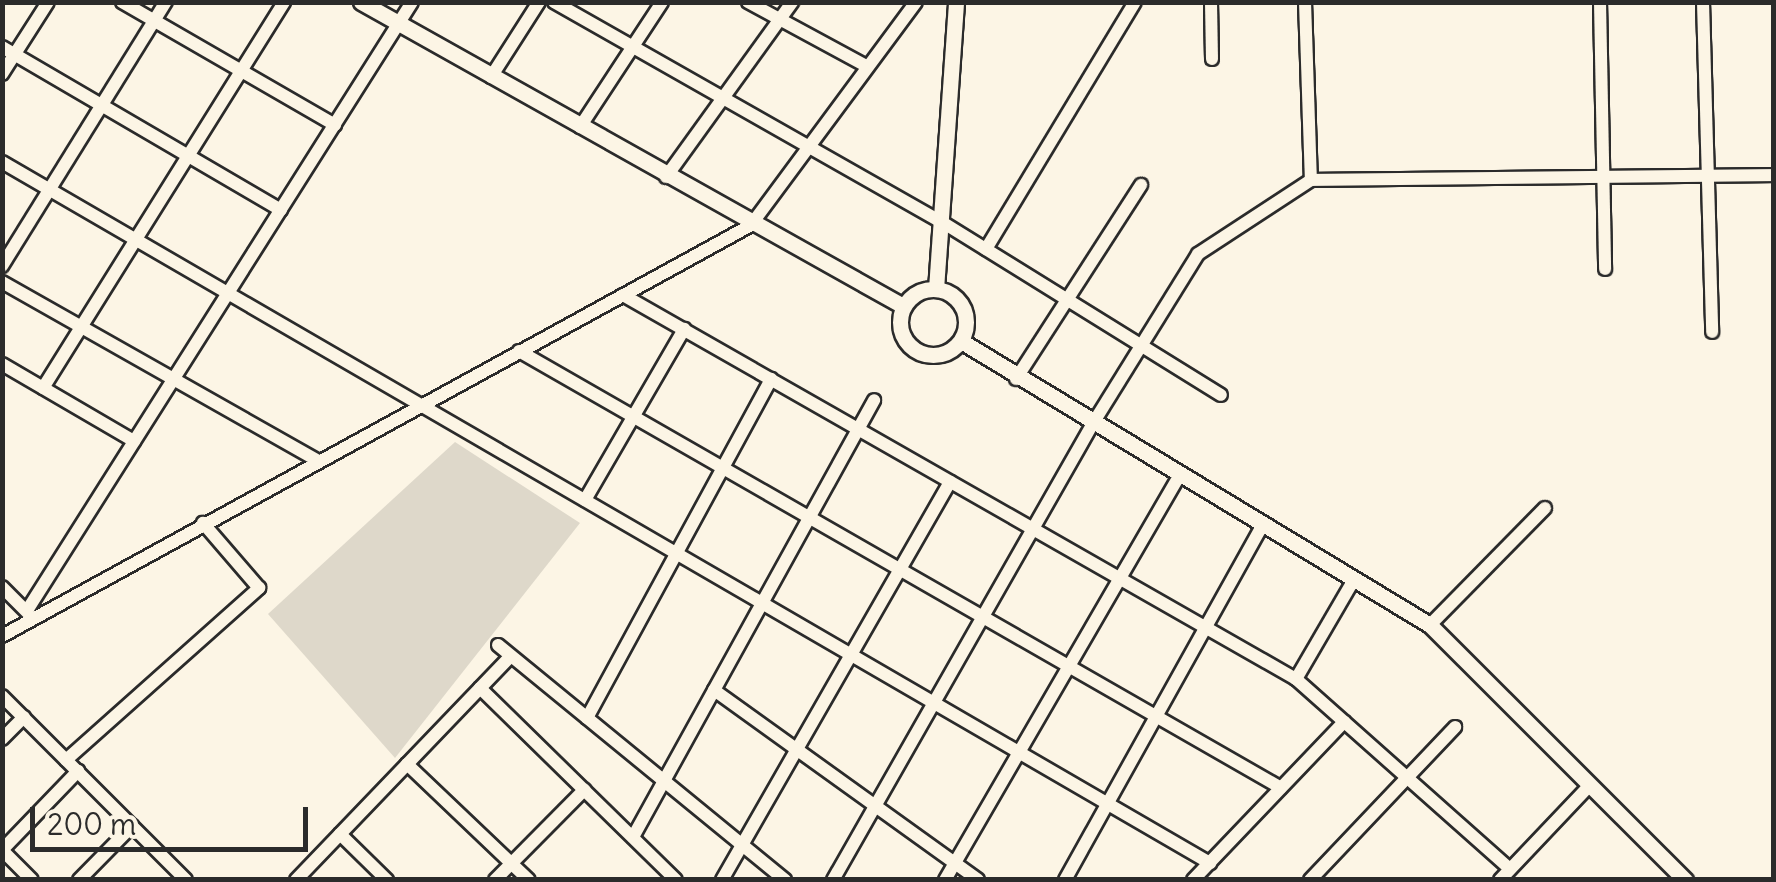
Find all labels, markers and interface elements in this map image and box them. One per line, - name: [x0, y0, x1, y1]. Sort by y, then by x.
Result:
- scale bar: [35, 787, 312, 849]
- text: 200 m: [47, 805, 136, 843]

